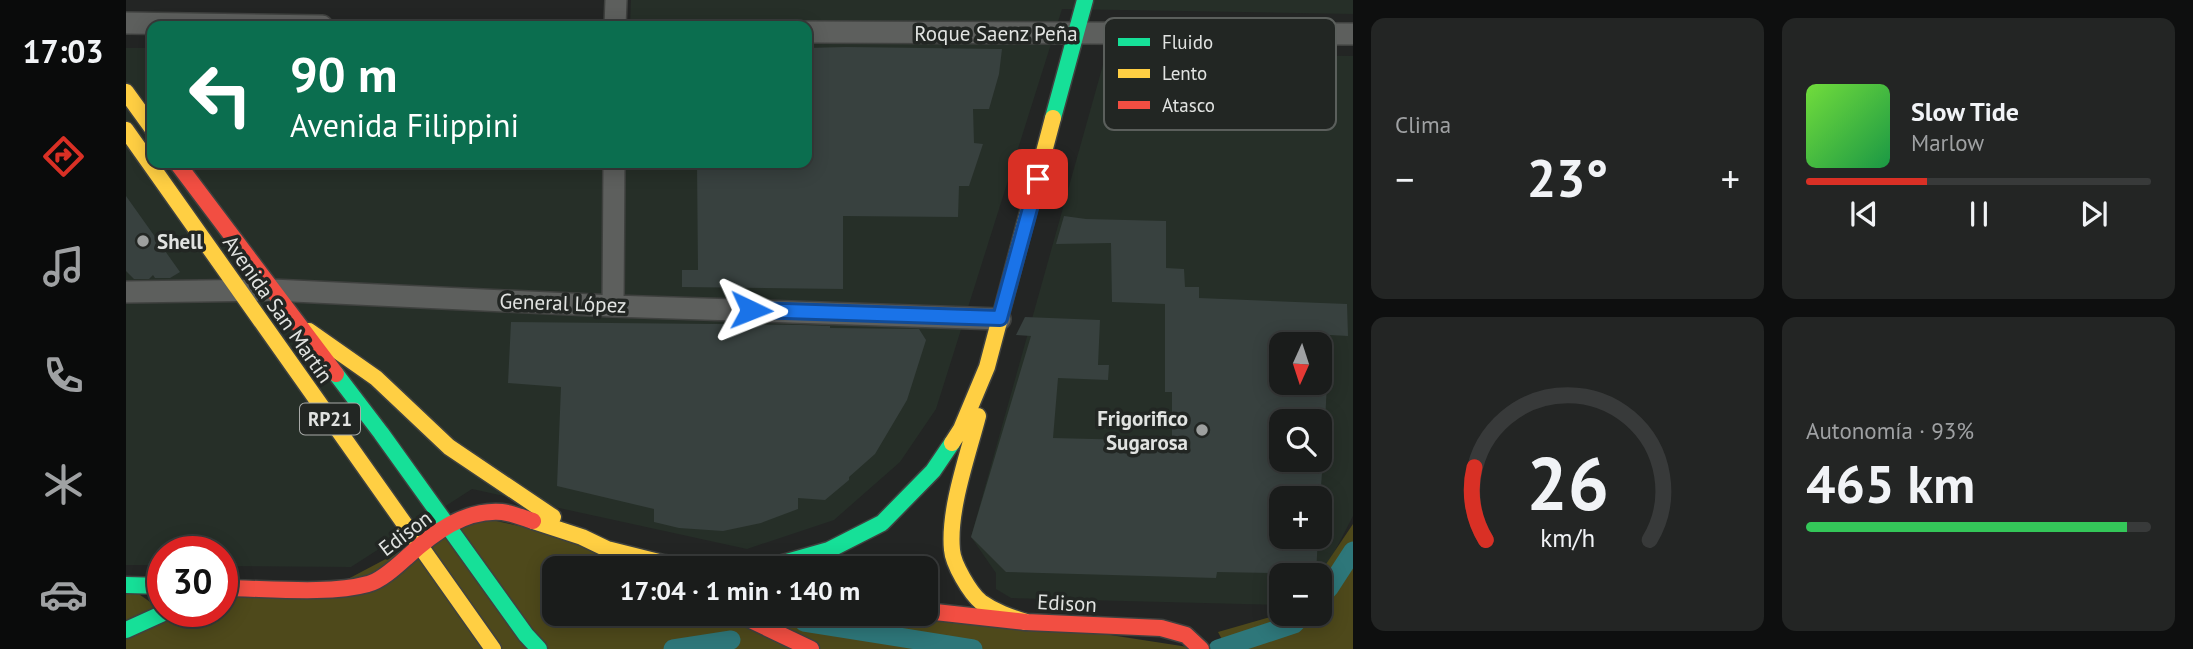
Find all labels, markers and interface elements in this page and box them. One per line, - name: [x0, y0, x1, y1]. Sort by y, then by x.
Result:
- legend: [1104, 18, 1336, 130]
- street label: Roque Saenz Peña: [914, 20, 1078, 47]
- text: 17:03: [22, 30, 104, 72]
- text: Fluido: [1162, 30, 1213, 54]
- text: 90 m: [290, 42, 397, 106]
- icon: left: [175, 49, 266, 140]
- text: Lento: [1162, 61, 1207, 85]
- text: Atasco: [1162, 93, 1215, 117]
- text: Slow Tide: [1911, 95, 2019, 128]
- text: Avenida Filippini: [290, 104, 519, 146]
- text: Clima: [1395, 110, 1451, 139]
- text: Marlow: [1911, 128, 1984, 157]
- icon: directions: [39, 132, 88, 181]
- text: 23°: [1527, 144, 1608, 211]
- pin: [1008, 149, 1068, 209]
- text: −: [1395, 154, 1414, 203]
- text: +: [1721, 154, 1740, 203]
- icon: arrive: [1019, 160, 1057, 198]
- icon: previous: [1845, 195, 1883, 233]
- icon: pause: [1960, 195, 1998, 233]
- icon: next: [2075, 195, 2113, 233]
- place label: Shell: [157, 228, 203, 255]
- street label: Avenida San Martín: [217, 230, 339, 388]
- marker: Shell: [135, 233, 151, 249]
- icon: music: [39, 242, 88, 291]
- position arrow: [714, 273, 788, 347]
- street label: General López: [499, 287, 627, 319]
- north arrow: [1269, 332, 1332, 396]
- map controls: [1269, 332, 1332, 626]
- icon: phone: [39, 351, 88, 400]
- road number: RP21: [300, 404, 360, 434]
- place label: Frigorifico Sugarosa: [1097, 405, 1188, 456]
- button: search: [1269, 409, 1332, 472]
- text: Autonomía · 93%: [1806, 416, 1974, 445]
- marker: Frigorifico Sugarosa: [1194, 422, 1210, 438]
- text: 26: [1526, 436, 1609, 530]
- text: 465 km: [1806, 450, 1975, 517]
- icon: climate: [39, 460, 88, 509]
- button: +: [1269, 486, 1332, 549]
- street label: Edison: [373, 504, 437, 562]
- text: km/h: [1540, 522, 1595, 554]
- speed limit sign: 30: [147, 536, 238, 627]
- button: −: [1269, 563, 1332, 626]
- icon: car: [39, 570, 88, 619]
- text: 17:04 · 1 min · 140 m: [620, 574, 860, 607]
- street label: Edison: [1036, 588, 1098, 618]

